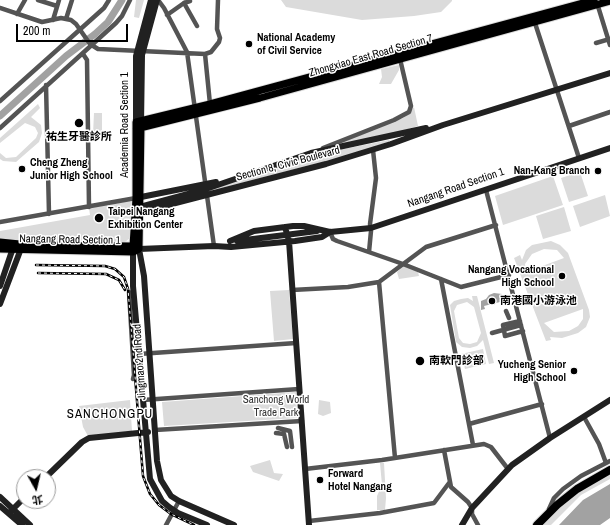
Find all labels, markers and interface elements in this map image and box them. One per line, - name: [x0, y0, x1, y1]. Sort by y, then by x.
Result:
- scale bar: [18, 16, 130, 42]
- text: 200 m: [23, 23, 50, 39]
- place label: National Academy of Civil Service: [257, 31, 335, 57]
- street label: Zhongxiao East Road Section 7: [308, 32, 434, 80]
- marker: National Academy of Civil Service: [244, 39, 254, 49]
- street label: Academia Road Section 1: [118, 72, 132, 178]
- marker: 祐生牙醫診所: [73, 117, 85, 129]
- place label: 祐生牙醫診所: [46, 130, 112, 144]
- street label: Section 8, Civic Boulevard: [235, 144, 341, 184]
- place label: Cheng Zheng Junior High School: [30, 156, 113, 182]
- marker: Cheng Zheng Junior High School: [17, 164, 27, 174]
- place label: Nan-Kang Branch: [514, 164, 590, 178]
- street label: Nangang Road Section 1: [406, 165, 506, 211]
- marker: Nan-Kang Branch: [593, 166, 603, 176]
- place label: Taipei Nangang Exhibition Center: [108, 205, 183, 231]
- marker: Taipei Nangang Exhibition Center: [93, 212, 105, 224]
- street label: Nangang Road Section 1: [19, 233, 121, 247]
- place label: Nangang Vocational High School: [468, 263, 554, 289]
- marker: Nangang Vocational High School: [557, 271, 567, 281]
- place label: 南港國小游泳池: [500, 294, 577, 308]
- marker: 南港國小游泳池: [487, 296, 497, 306]
- street label: Jingmao 2nd Road: [131, 324, 149, 400]
- place label: 南軟門診部: [429, 354, 484, 368]
- marker: 南軟門診部: [414, 355, 426, 367]
- place label: Yucheng Senior High School: [498, 358, 566, 384]
- marker: Yucheng Senior High School: [569, 366, 579, 376]
- park label: Sanchong World Trade Park: [243, 393, 309, 419]
- district label: SANCHONGPU: [67, 407, 153, 423]
- place label: Forward Hotel Nangang: [328, 467, 392, 493]
- north arrow: [16, 469, 56, 509]
- marker: Forward Hotel Nangang: [315, 475, 325, 485]
- text: 北: [31, 492, 44, 508]

